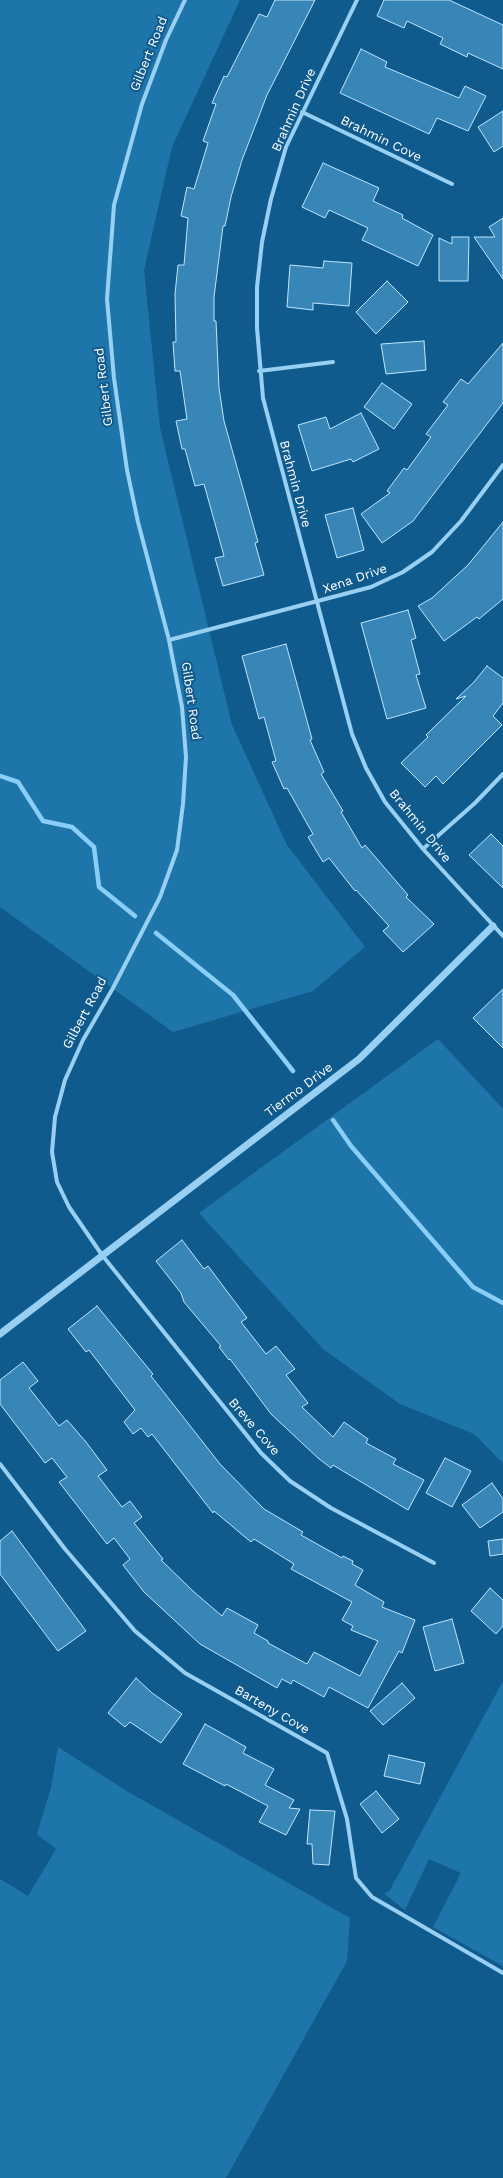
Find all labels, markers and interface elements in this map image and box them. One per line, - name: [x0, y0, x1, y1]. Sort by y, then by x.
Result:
- street label: Gilbert Road: [127, 14, 171, 94]
- street label: Brahmin Drive: [269, 66, 319, 154]
- street label: Brahmin Cove: [338, 113, 424, 165]
- street label: Gilbert Road: [91, 347, 117, 427]
- street label: Brahmin Drive: [276, 439, 314, 529]
- street label: Xena Drive: [321, 561, 389, 597]
- street label: Gilbert Road: [178, 661, 204, 741]
- street label: Brahmin Drive: [386, 786, 454, 866]
- street label: Gilbert Road: [60, 974, 110, 1052]
- street label: Tiermo Drive: [262, 1059, 336, 1121]
- street label: Breve Cove: [225, 1395, 283, 1459]
- street label: Barteny Cove: [232, 1682, 312, 1738]

